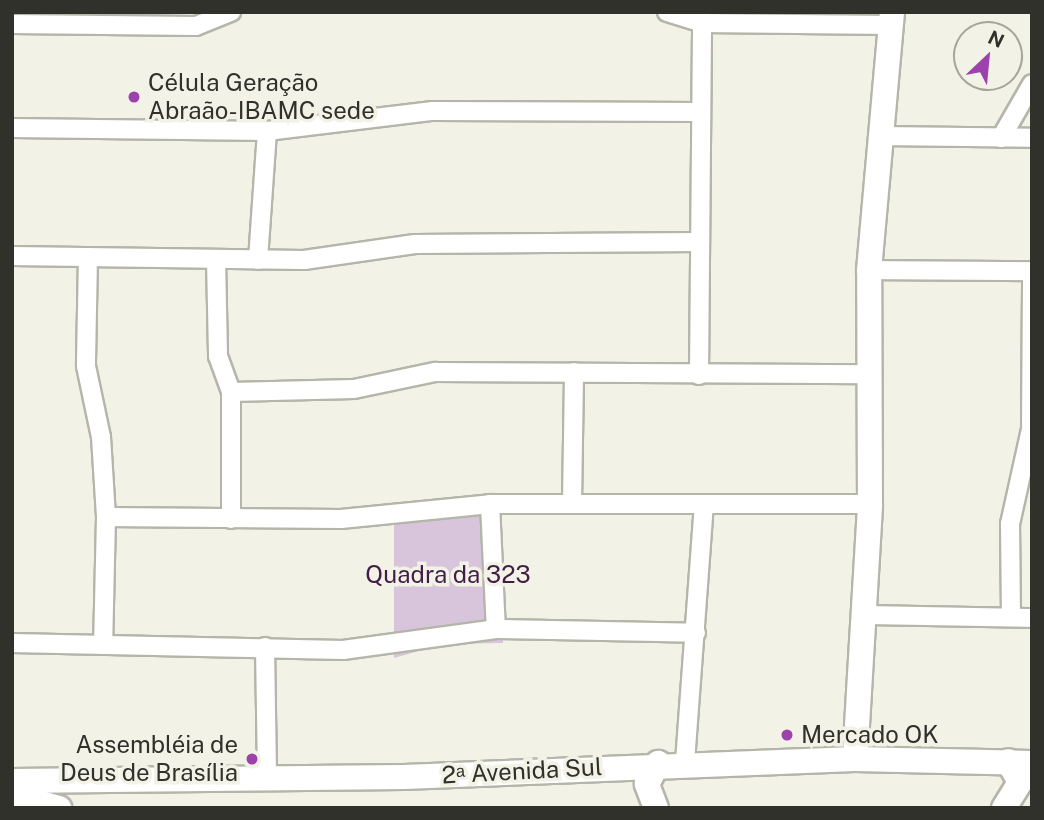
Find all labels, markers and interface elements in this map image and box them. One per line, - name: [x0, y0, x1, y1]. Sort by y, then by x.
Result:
- north arrow: [953, 21, 1023, 91]
- text: N: [985, 26, 1008, 52]
- place label: Célula Geração Abraão-IBAMC sede: [148, 69, 375, 125]
- marker: Célula Geração Abraão-IBAMC sede: [126, 89, 142, 105]
- park label: Quadra da 323: [365, 561, 531, 589]
- place label: Mercado OK: [801, 721, 939, 749]
- marker: Mercado OK: [779, 727, 795, 743]
- place label: Assembléia de Deus de Brasília: [59, 731, 238, 787]
- marker: Assembléia de Deus de Brasília: [244, 751, 260, 767]
- street label: 2ᵃ Avenida Sul: [441, 752, 603, 790]

